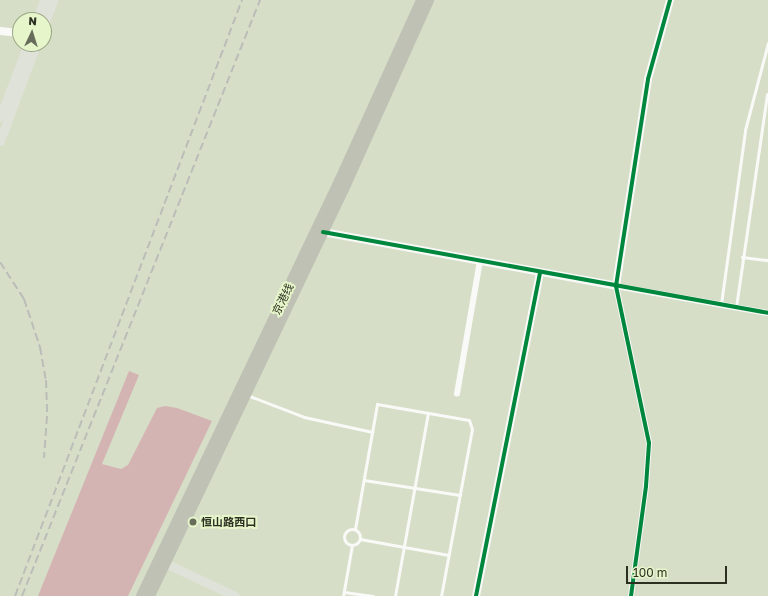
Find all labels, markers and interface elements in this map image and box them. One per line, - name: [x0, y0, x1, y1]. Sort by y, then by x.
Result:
- north arrow: [12, 12, 52, 52]
- text: N: [28, 14, 37, 27]
- street label: 京港线: [270, 281, 296, 317]
- place label: 恒山路西口: [201, 515, 256, 529]
- marker: 恒山路西口: [188, 517, 198, 527]
- scale bar: [628, 558, 729, 584]
- text: 100 m: [633, 565, 667, 580]

